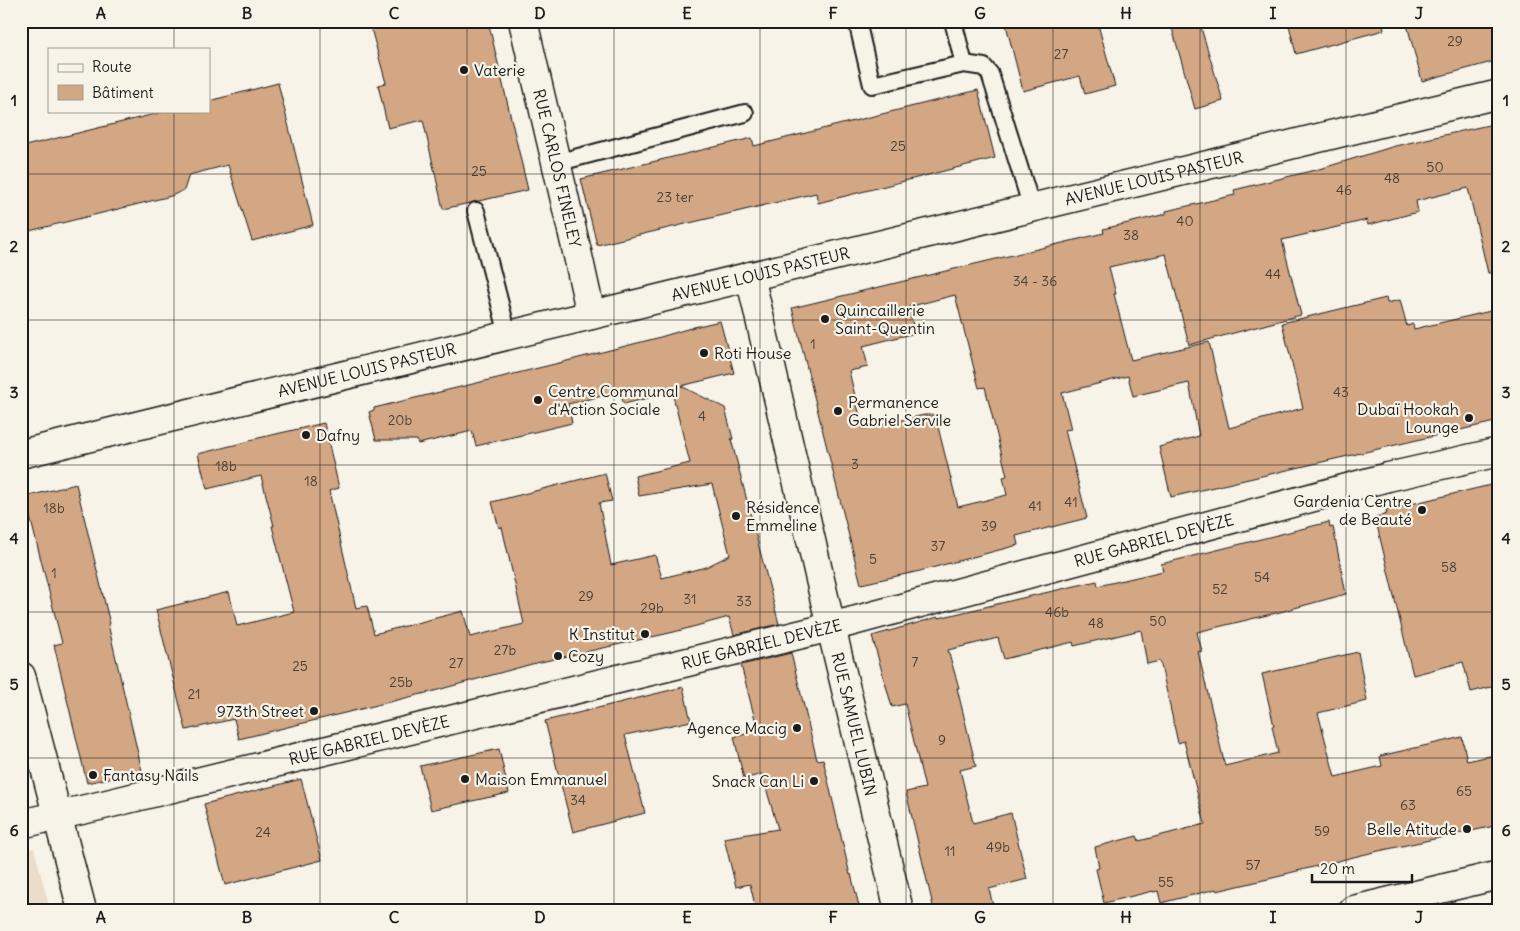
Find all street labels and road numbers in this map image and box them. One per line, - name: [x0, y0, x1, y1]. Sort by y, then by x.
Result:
- street label: RUE CARLOS FINELEY: [529, 87, 586, 249]
- street label: AVENUE LOUIS PASTEUR: [1063, 147, 1245, 209]
- street label: AVENUE LOUIS PASTEUR: [669, 243, 852, 305]
- street label: AVENUE LOUIS PASTEUR: [276, 338, 458, 401]
- street label: RUE GABRIEL DEVÈZE: [1072, 509, 1236, 571]
- street label: RUE GABRIEL DEVÈZE: [679, 615, 844, 673]
- street label: RUE SAMUEL LUBIN: [827, 650, 881, 798]
- street label: RUE GABRIEL DEVÈZE: [287, 711, 451, 769]

